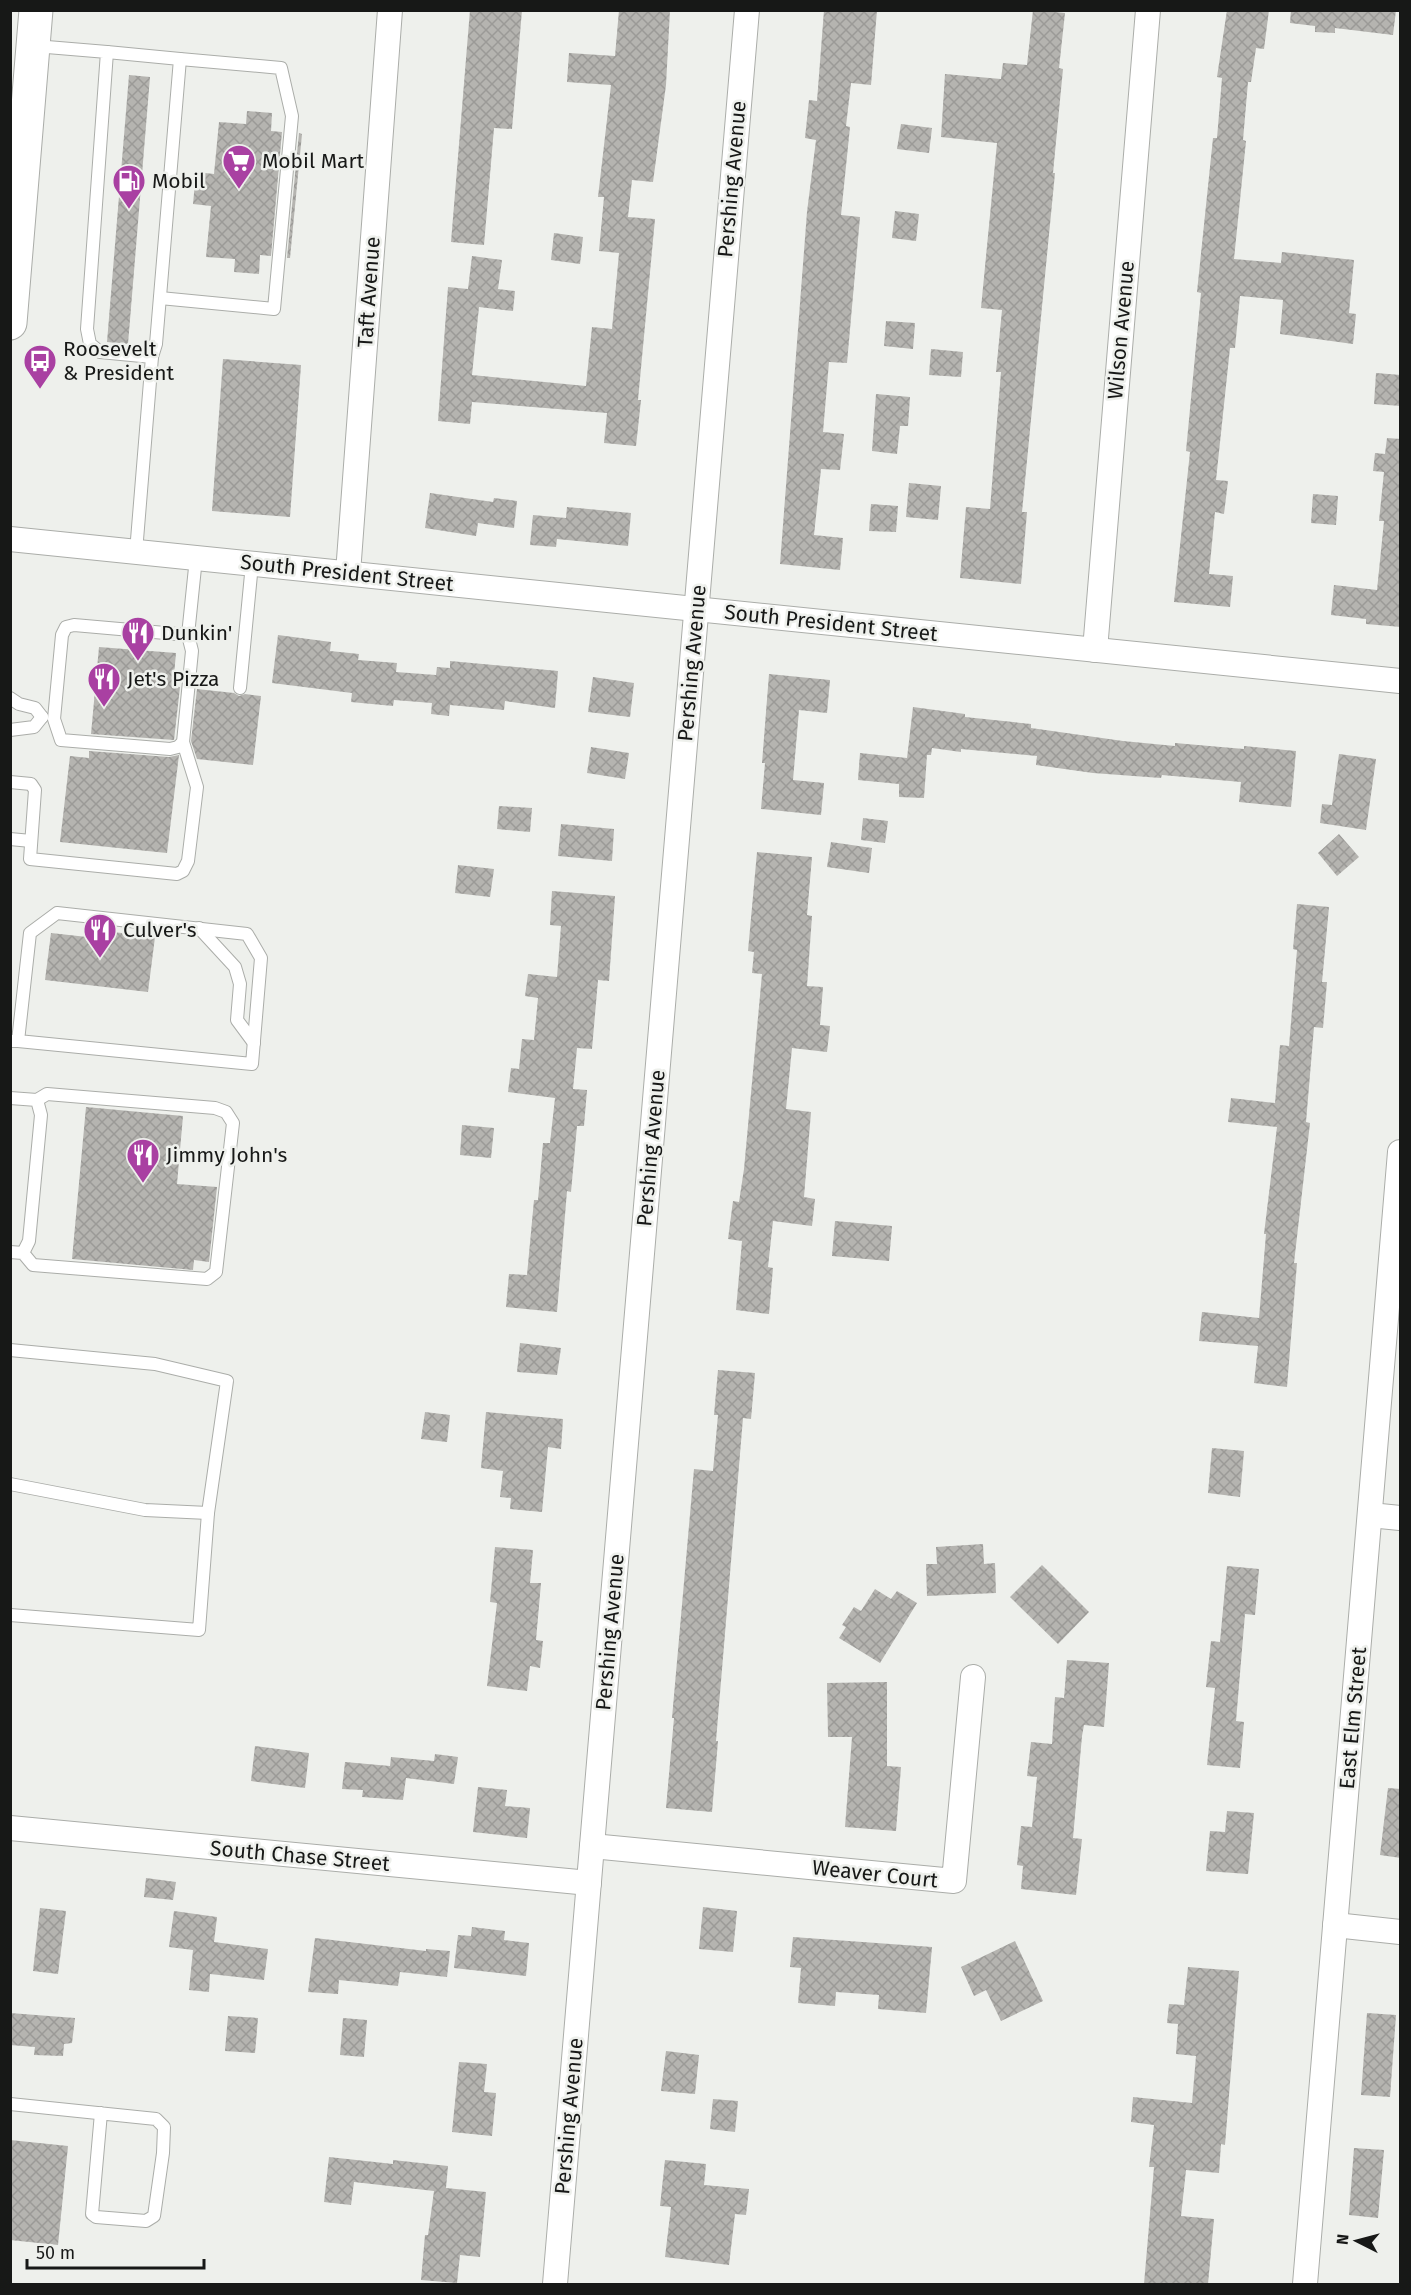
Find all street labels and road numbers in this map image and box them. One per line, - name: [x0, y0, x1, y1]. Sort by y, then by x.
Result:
- street label: Pershing Avenue: [712, 99, 752, 259]
- street label: Taft Avenue: [352, 236, 386, 348]
- street label: Wilson Avenue: [1102, 260, 1140, 400]
- street label: South President Street: [239, 549, 455, 597]
- street label: Pershing Avenue: [672, 583, 712, 743]
- street label: South President Street: [723, 599, 939, 647]
- street label: Pershing Avenue: [631, 1068, 671, 1228]
- street label: Pershing Avenue: [590, 1552, 630, 1712]
- street label: East Elm Street: [1334, 1645, 1372, 1790]
- street label: South Chase Street: [209, 1835, 391, 1877]
- street label: Weaver Court: [811, 1854, 940, 1894]
- street label: Pershing Avenue: [549, 2036, 589, 2196]

